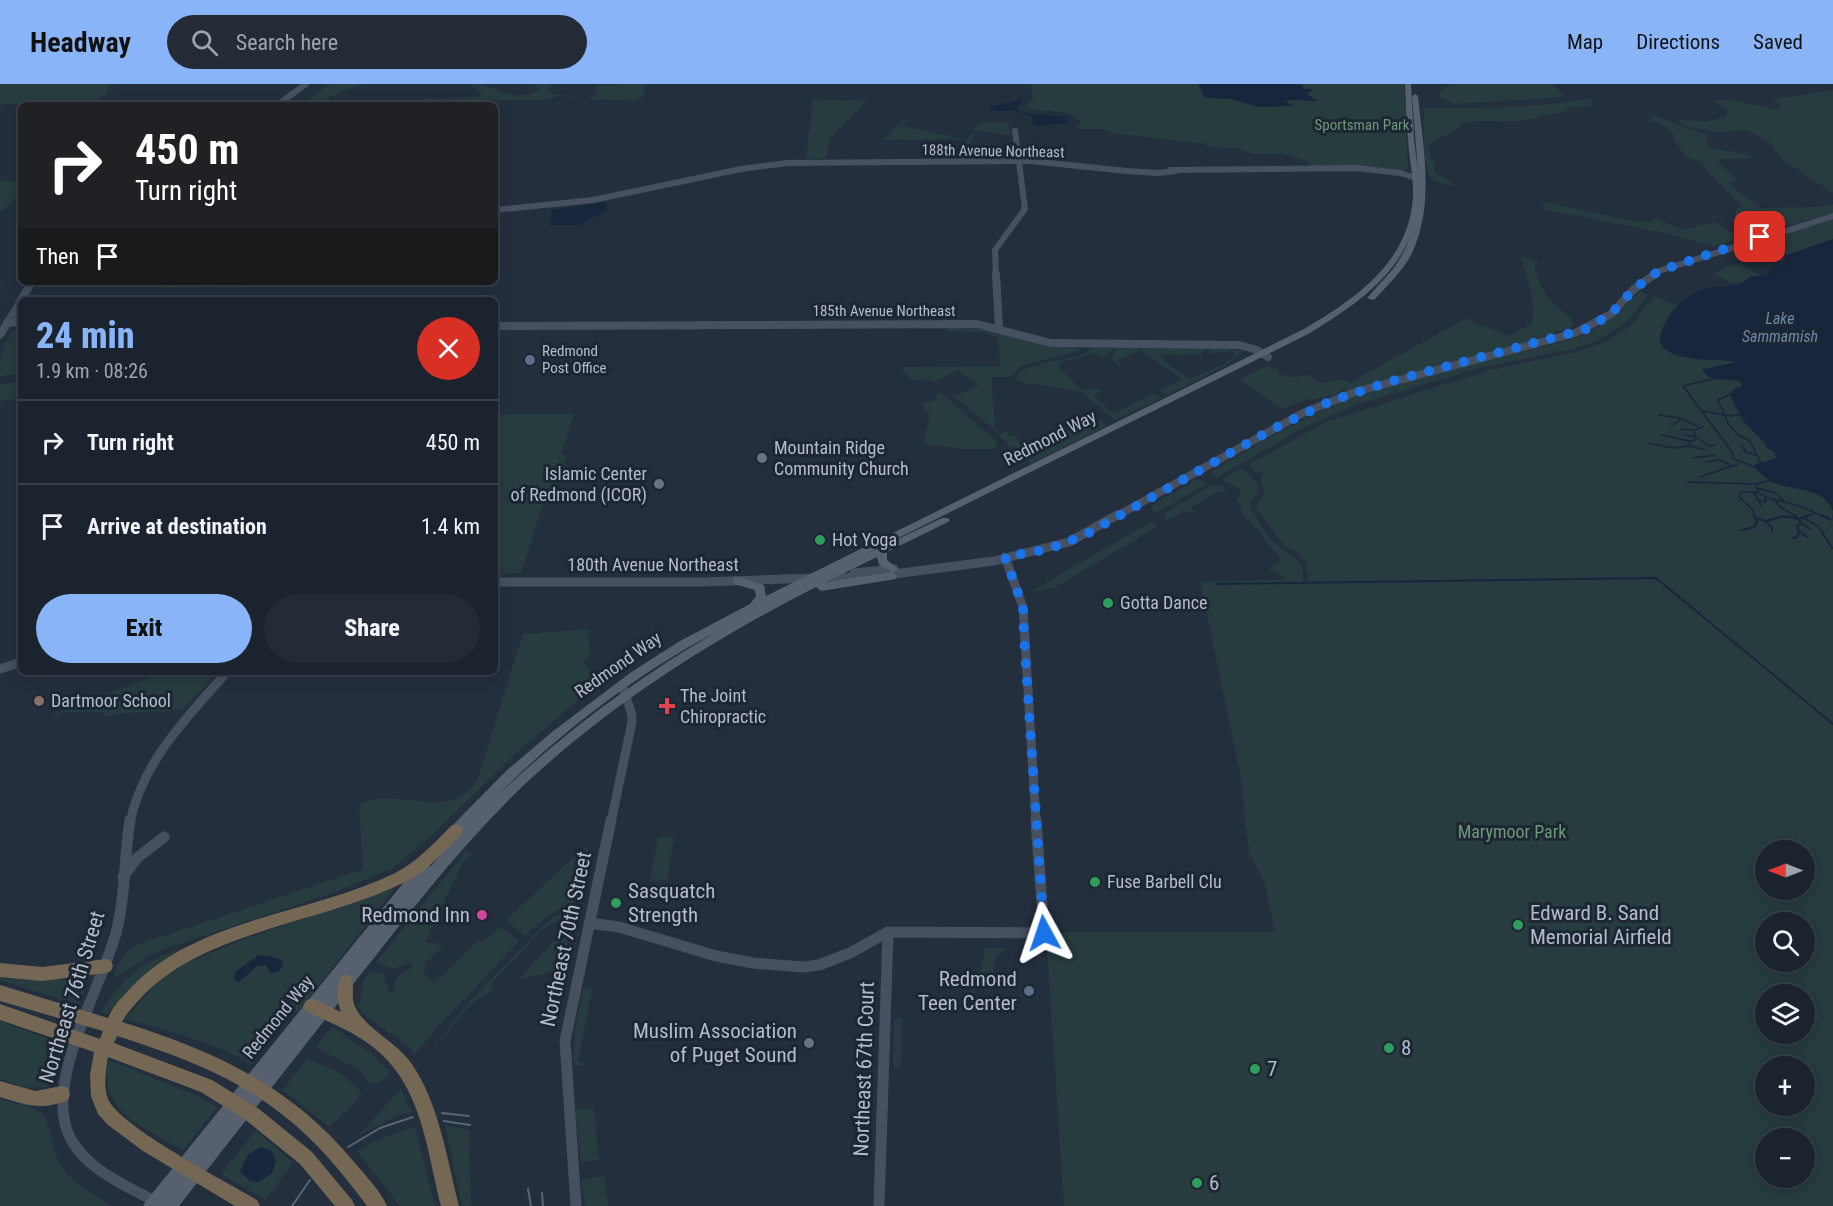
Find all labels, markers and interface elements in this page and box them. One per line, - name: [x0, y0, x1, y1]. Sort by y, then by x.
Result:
- search box: [167, 15, 587, 69]
- text: Headway: [30, 26, 131, 59]
- icon: search: [188, 26, 221, 59]
- text: Search here: [236, 30, 338, 55]
- text: Map: [1567, 30, 1603, 54]
- text: Directions: [1636, 30, 1720, 54]
- text: Saved: [1753, 30, 1803, 54]
- park label: Sportsman Park: [1315, 116, 1410, 134]
- text: 450 m: [135, 125, 240, 174]
- icon: right: [36, 126, 114, 204]
- street label: 188th Avenue Northeast: [921, 141, 1065, 161]
- text: Turn right: [135, 175, 237, 207]
- pin: [1734, 211, 1785, 262]
- icon: arrive: [1743, 220, 1776, 253]
- icon: arrive: [91, 240, 124, 273]
- text: Then: [36, 244, 79, 269]
- street label: 185th Avenue Northeast: [813, 302, 955, 320]
- water label: Lake Sammamish: [1742, 309, 1818, 346]
- text: 24 min: [36, 315, 135, 357]
- button: close: [417, 317, 480, 380]
- place label: Redmond Post Office: [542, 342, 607, 377]
- marker: Redmond Post Office: [523, 353, 537, 367]
- text: 1.9 km · 08:26: [36, 359, 148, 383]
- street label: Redmond Way: [1000, 405, 1100, 470]
- icon: right: [36, 426, 69, 459]
- text: Turn right: [87, 430, 174, 455]
- text: 450 m: [426, 430, 480, 455]
- place label: Mountain Ridge Community Church: [774, 437, 909, 479]
- marker: Mountain Ridge Community Church: [755, 451, 769, 465]
- place label: Islamic Center of Redmond (ICOR): [510, 463, 648, 506]
- marker: Islamic Center of Redmond (ICOR): [652, 477, 666, 491]
- icon: arrive: [36, 510, 69, 543]
- text: Arrive at destination: [87, 514, 267, 539]
- text: 1.4 km: [421, 514, 480, 539]
- place label: Hot Yoga: [832, 529, 897, 550]
- marker: Hot Yoga: [813, 533, 827, 547]
- street label: 180th Avenue Northeast: [567, 554, 739, 575]
- place label: Gotta Dance: [1120, 592, 1207, 613]
- button: Exit: [36, 594, 252, 663]
- button: Share: [264, 594, 480, 663]
- marker: Gotta Dance: [1101, 596, 1115, 610]
- street label: Redmond Way: [570, 627, 665, 702]
- place label: The Joint Chiropractic: [680, 685, 766, 727]
- place label: Dartmoor School: [51, 690, 171, 711]
- marker: Dartmoor School: [32, 694, 46, 708]
- marker: The Joint Chiropractic: [658, 697, 676, 715]
- park label: Marymoor Park: [1458, 821, 1566, 842]
- north arrow: [1755, 840, 1815, 900]
- map controls: [1755, 840, 1815, 1188]
- street label: Northeast 70th Street: [536, 849, 596, 1029]
- place label: Fuse Barbell Clu: [1107, 871, 1222, 892]
- marker: Fuse Barbell Clu: [1088, 875, 1102, 889]
- place label: Sasquatch Strength: [628, 879, 715, 927]
- marker: Sasquatch Strength: [609, 896, 623, 910]
- position arrow: [1012, 901, 1076, 965]
- place label: Edward B. Sand Memorial Airfield: [1530, 901, 1672, 949]
- place label: Redmond Inn: [361, 903, 470, 927]
- street label: Northeast 76th Street: [34, 908, 110, 1086]
- marker: Redmond Inn: [475, 908, 489, 922]
- button: search: [1755, 912, 1815, 972]
- marker: Edward B. Sand Memorial Airfield: [1511, 918, 1525, 932]
- place label: Redmond Teen Center: [918, 967, 1017, 1015]
- street label: Redmond Way: [238, 971, 318, 1062]
- street label: Northeast 67th Court: [849, 981, 879, 1157]
- marker: Redmond Teen Center: [1022, 984, 1036, 998]
- button: layers: [1755, 984, 1815, 1044]
- place label: Muslim Association of Puget Sound: [633, 1019, 797, 1067]
- marker: Muslim Association of Puget Sound: [802, 1036, 816, 1050]
- place label: 8: [1401, 1036, 1411, 1060]
- marker: 8: [1382, 1041, 1396, 1055]
- button: +: [1755, 1056, 1815, 1116]
- place label: 7: [1267, 1057, 1277, 1081]
- marker: 7: [1248, 1062, 1262, 1076]
- button: −: [1755, 1128, 1815, 1188]
- place label: 6: [1209, 1171, 1219, 1195]
- marker: 6: [1190, 1176, 1204, 1190]

